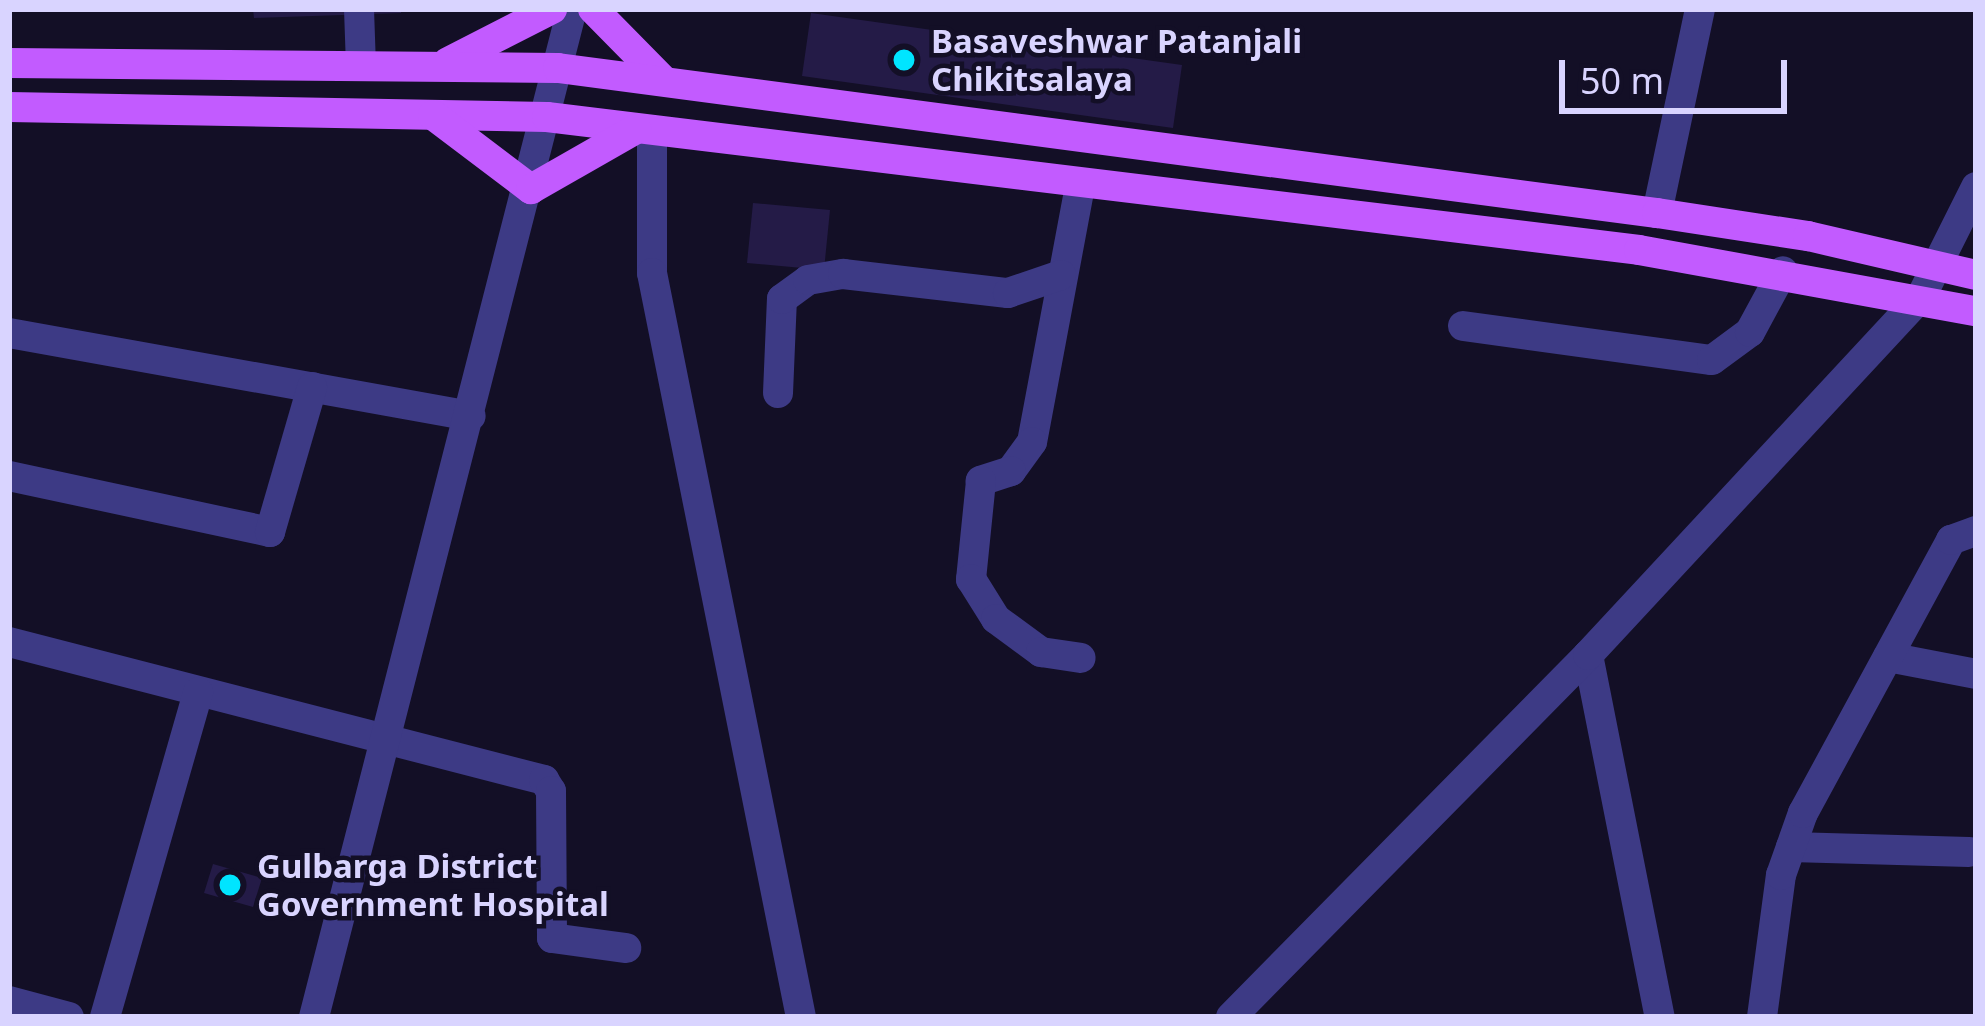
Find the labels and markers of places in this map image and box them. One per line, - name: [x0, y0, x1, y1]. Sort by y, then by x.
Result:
- place label: Basaveshwar Patanjali Chikitsalaya: [931, 21, 1302, 99]
- marker: Basaveshwar Patanjali Chikitsalaya: [888, 44, 920, 76]
- place label: Gulbarga District Government Hospital: [257, 846, 609, 924]
- marker: Gulbarga District Government Hospital: [214, 869, 246, 901]

